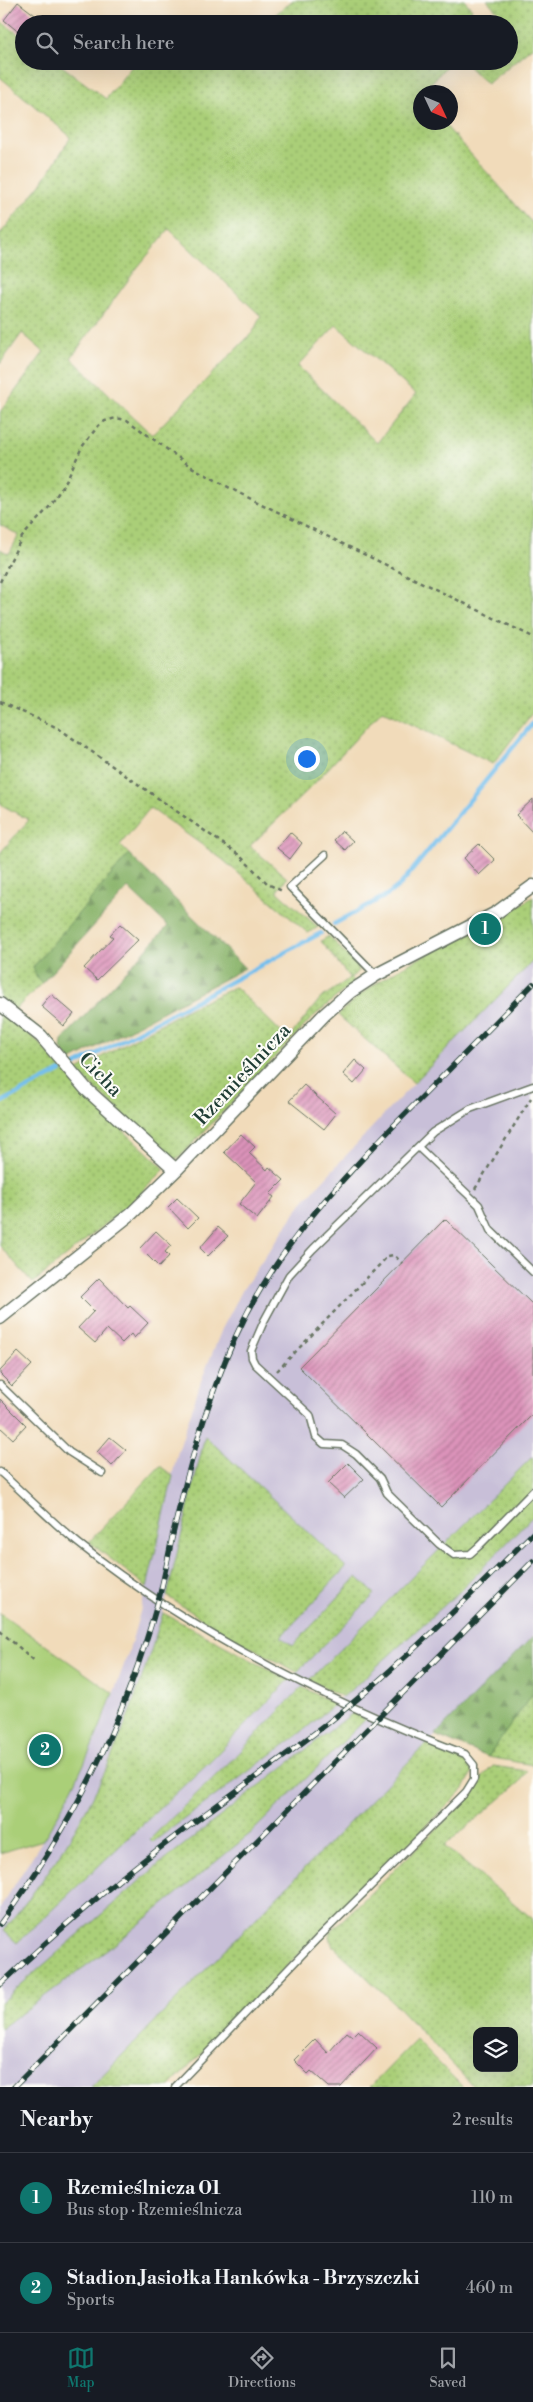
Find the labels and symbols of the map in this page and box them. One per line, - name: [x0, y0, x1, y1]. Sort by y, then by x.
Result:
- north arrow: [413, 85, 458, 130]
- your location: [294, 746, 320, 772]
- pin: 1: [469, 910, 501, 948]
- street label: Rzemieślnicza: [189, 1018, 297, 1131]
- street label: Cicha: [73, 1048, 128, 1103]
- pin: 2: [29, 1731, 61, 1769]

